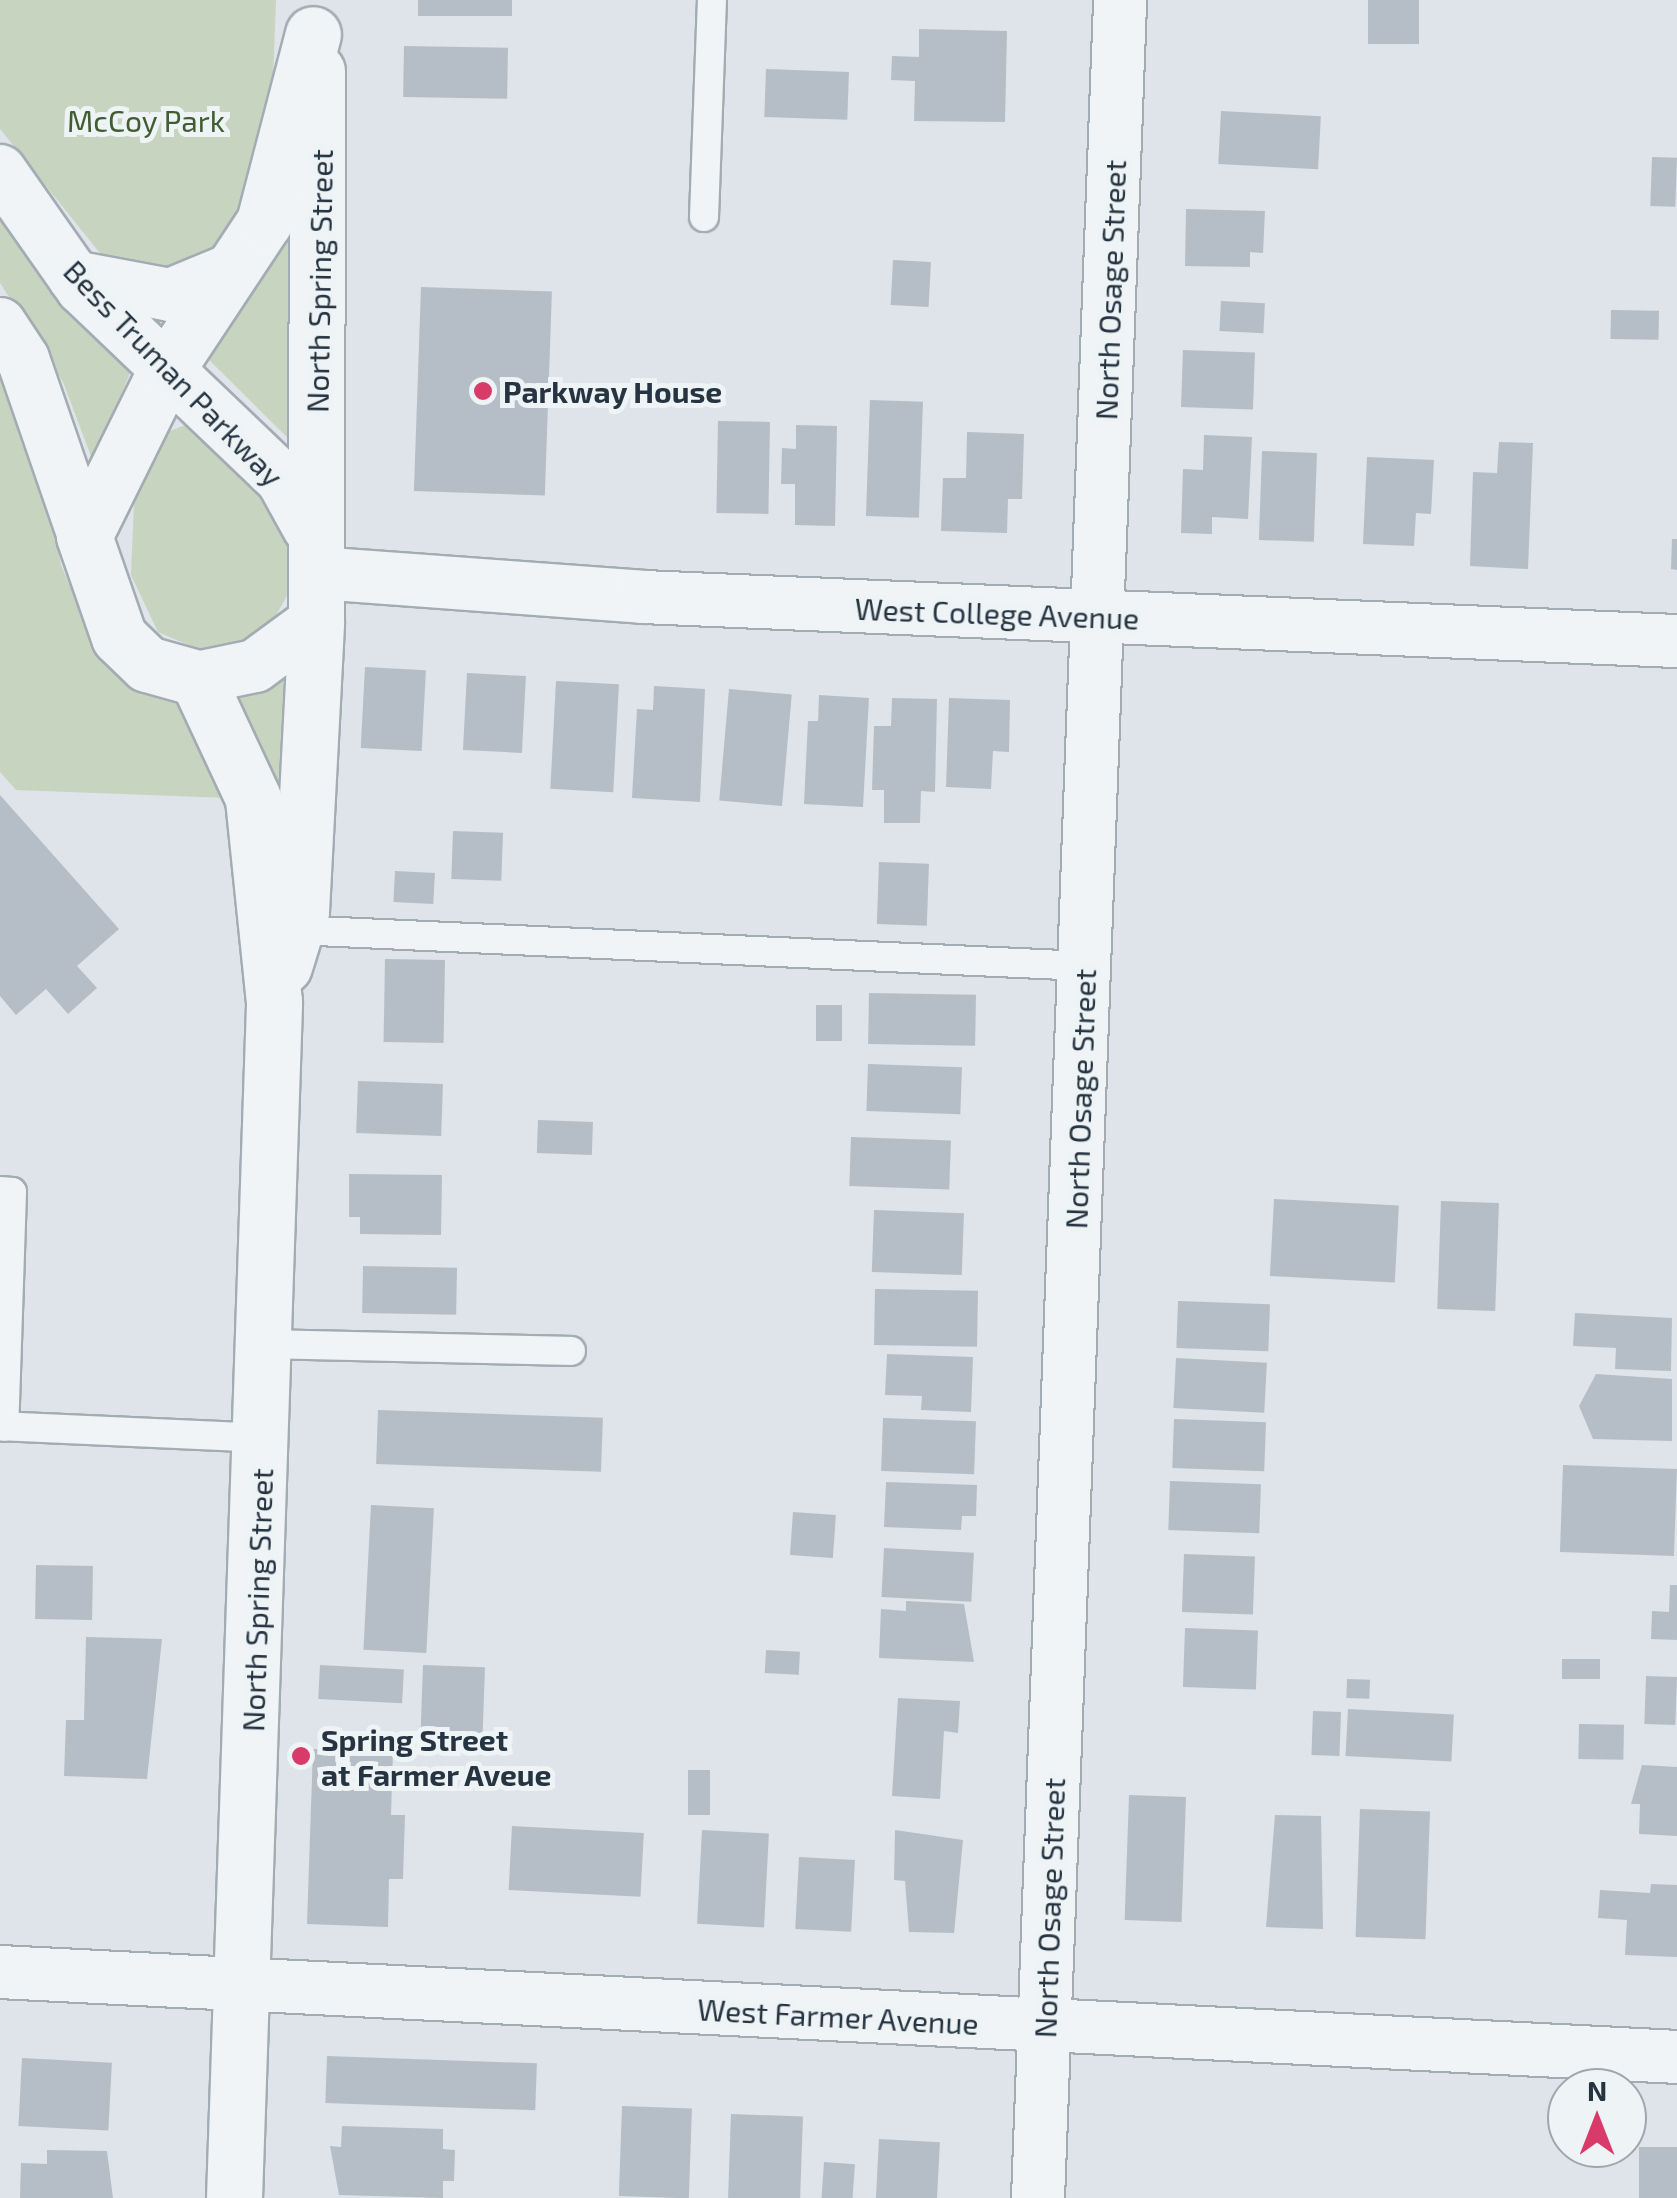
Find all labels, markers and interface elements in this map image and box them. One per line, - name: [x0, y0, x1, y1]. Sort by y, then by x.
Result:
- park label: McCoy Park: [67, 102, 225, 138]
- street label: North Spring Street: [299, 149, 339, 413]
- street label: North Osage Street: [1087, 159, 1133, 421]
- street label: Bess Truman Parkway: [57, 252, 291, 494]
- place label: Parkway House: [503, 373, 723, 409]
- marker: Parkway House: [472, 380, 494, 402]
- street label: West College Avenue: [854, 590, 1140, 636]
- street label: North Osage Street: [1057, 968, 1103, 1230]
- street label: North Spring Street: [234, 1468, 280, 1732]
- place label: Spring Street at Farmer Aveue: [321, 1721, 553, 1792]
- marker: Spring Street at Farmer Aveue: [290, 1745, 312, 1767]
- street label: North Osage Street: [1026, 1777, 1072, 2039]
- street label: West Farmer Avenue: [696, 1991, 980, 2041]
- north arrow: [1547, 2068, 1647, 2168]
- text: N: [1587, 2073, 1607, 2107]

